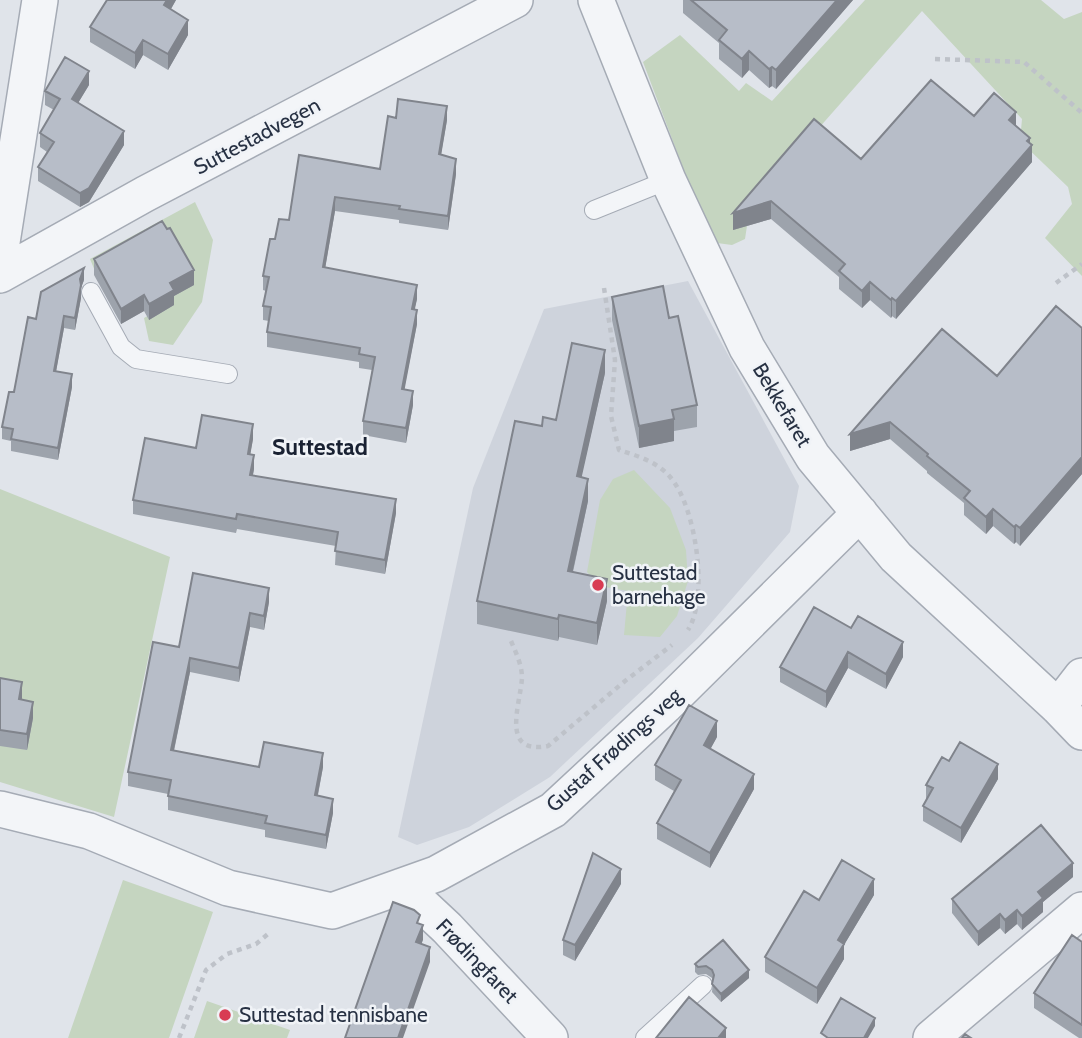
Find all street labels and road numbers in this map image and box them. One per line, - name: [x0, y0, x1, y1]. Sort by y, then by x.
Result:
- street label: Suttestadvegen: [189, 92, 324, 179]
- street label: Bekkefaret: [748, 358, 817, 451]
- street label: Gustaf Frødings veg: [541, 682, 687, 817]
- street label: Frødingfaret: [431, 913, 524, 1008]

